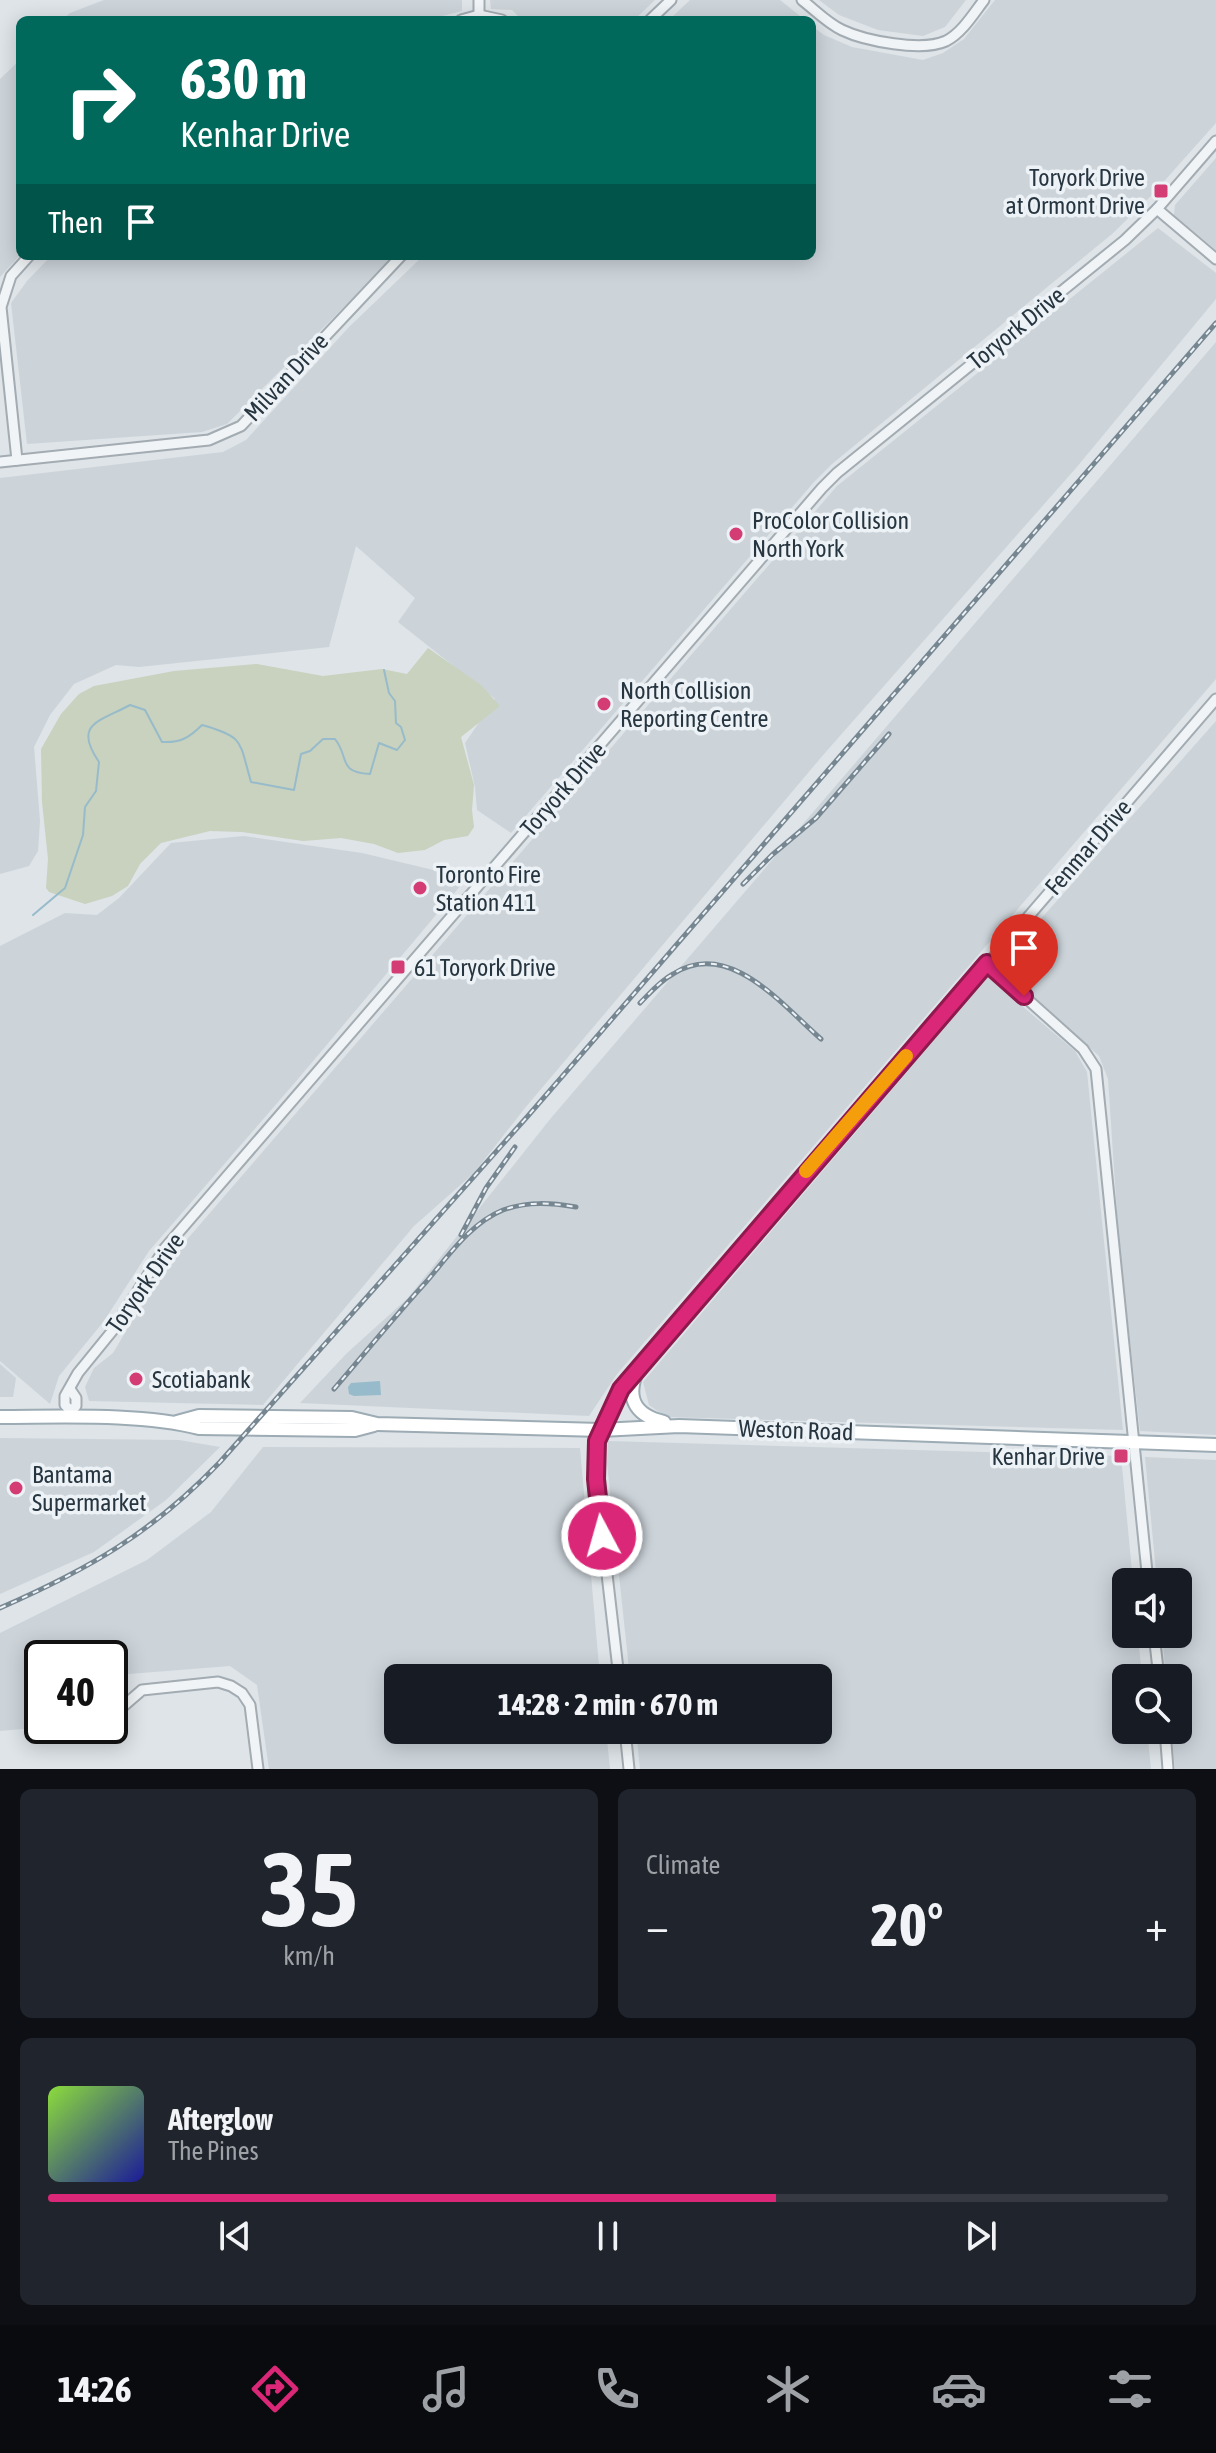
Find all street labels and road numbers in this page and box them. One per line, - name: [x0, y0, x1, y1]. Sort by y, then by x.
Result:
- street label: Toryork Drive: [962, 281, 1070, 375]
- street label: Milvan Drive: [239, 328, 333, 426]
- street label: Toryork Drive: [515, 736, 611, 842]
- street label: Fenmar Drive: [1039, 794, 1137, 900]
- street label: Toryork Drive: [101, 1228, 189, 1338]
- street label: Weston Road: [738, 1415, 854, 1445]

